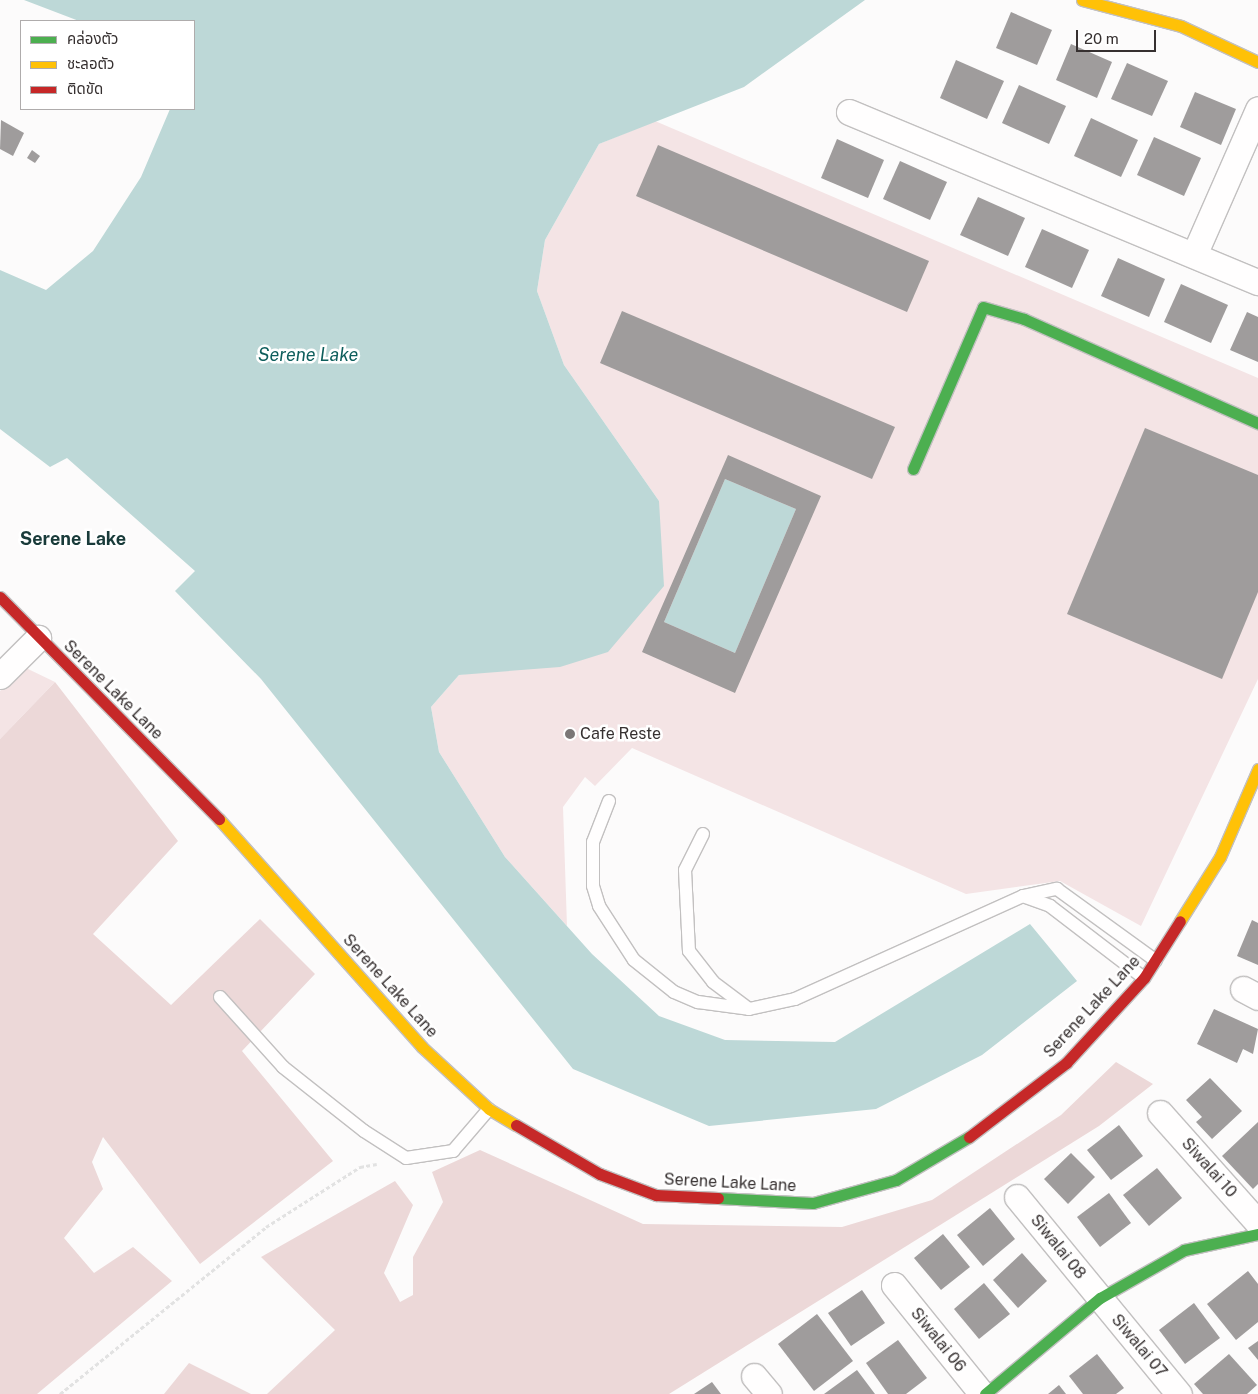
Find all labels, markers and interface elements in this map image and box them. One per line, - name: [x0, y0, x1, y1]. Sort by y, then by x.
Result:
- legend: [20, 20, 195, 110]
- scale bar: [1078, 20, 1158, 52]
- text: คล่องตัว: [67, 30, 118, 47]
- text: 20 m: [1084, 30, 1119, 47]
- text: ชะลอตัว: [67, 55, 114, 72]
- text: ติดขัด: [67, 80, 103, 97]
- water label: Serene Lake: [258, 344, 358, 366]
- district label: Serene Lake: [20, 528, 126, 550]
- street label: Serene Lake Lane: [59, 636, 167, 744]
- place label: Cafe Reste: [580, 724, 661, 744]
- marker: Cafe Reste: [564, 728, 576, 740]
- street label: Serene Lake Lane: [338, 930, 442, 1042]
- street label: Serene Lake Lane: [1040, 952, 1144, 1062]
- street label: Siwalai 10: [1177, 1134, 1241, 1202]
- street label: Serene Lake Lane: [663, 1170, 797, 1196]
- street label: Siwalai 08: [1026, 1211, 1090, 1283]
- street label: Siwalai 06: [906, 1304, 970, 1376]
- street label: Siwalai 07: [1107, 1311, 1171, 1381]

